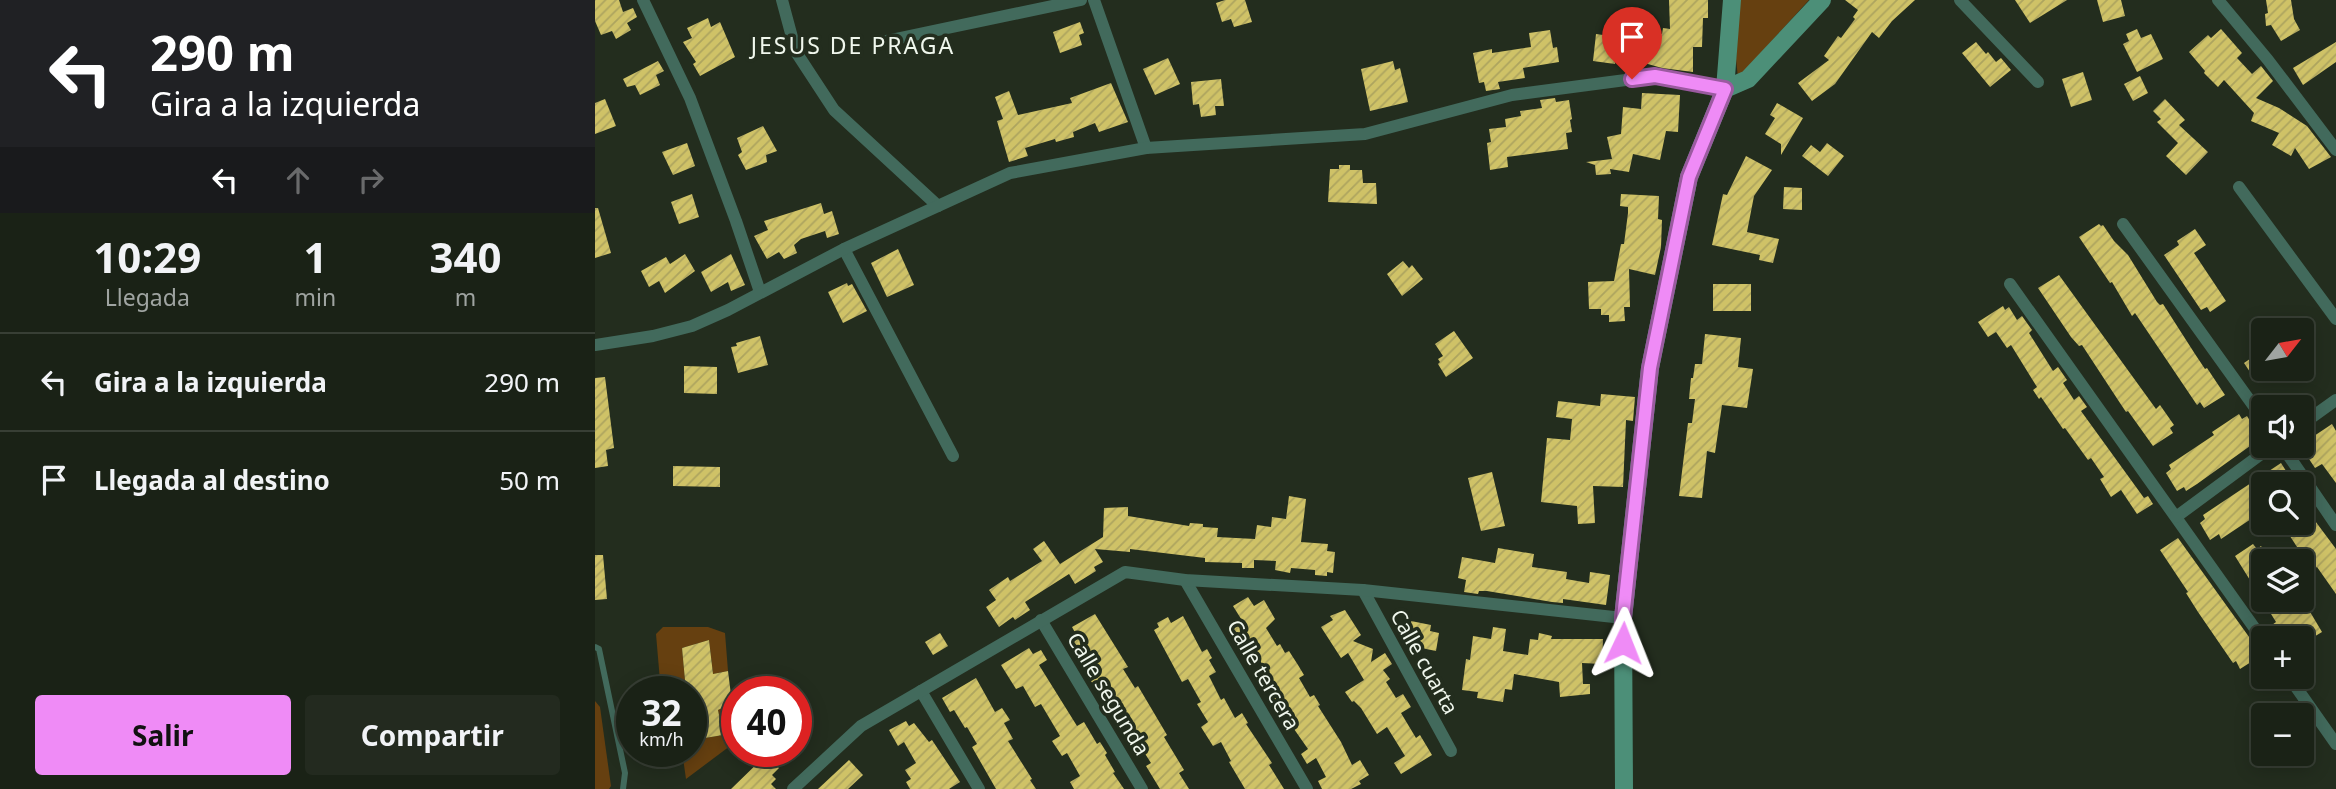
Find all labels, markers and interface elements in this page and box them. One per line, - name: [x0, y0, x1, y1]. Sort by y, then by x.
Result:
- pin: [1602, 7, 1662, 79]
- icon: arrive: [1613, 18, 1651, 56]
- text: 290 m: [150, 19, 295, 85]
- icon: left: [35, 28, 126, 119]
- district label: JESUS DE PRAGA: [749, 29, 955, 61]
- text: Gira a la izquierda: [150, 82, 420, 125]
- icon: left: [206, 161, 244, 199]
- icon: ahead: [279, 161, 317, 199]
- icon: right: [352, 161, 390, 199]
- text: 10:29: [93, 228, 201, 285]
- text: 1: [303, 228, 327, 285]
- text: 340: [430, 228, 502, 285]
- text: Llegada: [105, 281, 190, 313]
- text: min: [295, 281, 336, 313]
- text: m: [455, 281, 476, 313]
- north arrow: [2251, 318, 2313, 382]
- map controls: [2251, 318, 2314, 766]
- icon: left: [35, 363, 73, 401]
- text: Gira a la izquierda: [94, 364, 327, 400]
- text: 290 m: [484, 364, 560, 400]
- button: sound: [2251, 395, 2314, 458]
- icon: arrive: [35, 461, 73, 499]
- text: Llegada al destino: [94, 462, 330, 498]
- text: 50 m: [499, 462, 560, 498]
- button: search: [2251, 472, 2314, 535]
- button: layers: [2251, 549, 2314, 612]
- street label: Calle cuarta: [1384, 604, 1465, 719]
- position arrow: [1586, 606, 1660, 680]
- street label: Calle tercera: [1221, 614, 1307, 735]
- button: +: [2251, 626, 2314, 689]
- street label: Calle segunda: [1061, 627, 1157, 760]
- speed limit sign: 40: [721, 676, 812, 767]
- text: 32: [641, 689, 682, 736]
- button: Salir: [35, 695, 291, 775]
- button: Compartir: [305, 695, 560, 775]
- button: −: [2251, 703, 2314, 766]
- text: km/h: [639, 727, 684, 751]

